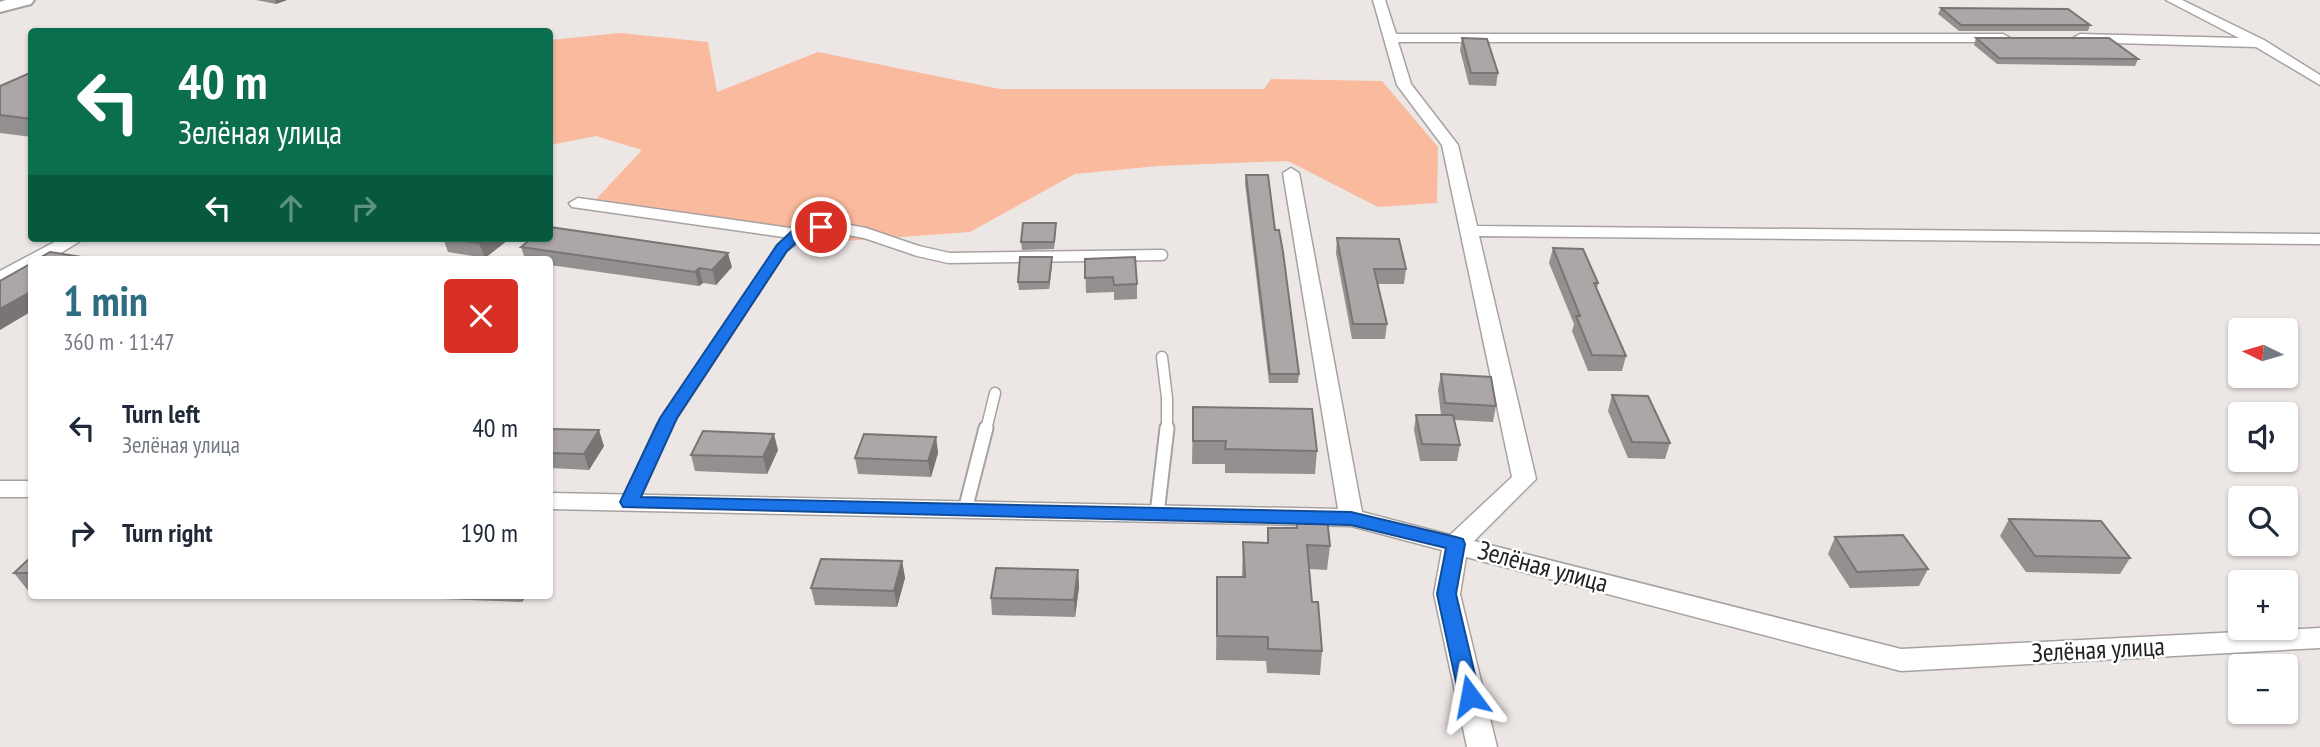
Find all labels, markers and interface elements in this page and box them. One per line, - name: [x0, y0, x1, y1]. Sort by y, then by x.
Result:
- text: 40 m: [178, 49, 267, 113]
- icon: left: [63, 56, 154, 147]
- text: Зелёная улица: [178, 111, 342, 153]
- icon: left: [199, 189, 237, 227]
- icon: ahead: [272, 189, 310, 227]
- icon: right: [345, 189, 383, 227]
- pin: [791, 197, 851, 257]
- icon: arrive: [802, 208, 840, 246]
- text: 1 min: [63, 273, 148, 328]
- button: close: [444, 279, 518, 353]
- north arrow: [2228, 318, 2298, 388]
- map controls: [2228, 318, 2298, 724]
- text: 360 m · 11:47: [63, 327, 175, 356]
- text: Turn left: [122, 397, 200, 430]
- button: sound: [2228, 402, 2298, 472]
- icon: left: [63, 409, 101, 447]
- text: 40 m: [472, 411, 518, 444]
- text: Зелёная улица: [122, 430, 240, 459]
- button: search: [2228, 486, 2298, 556]
- icon: right: [63, 514, 101, 552]
- text: Turn right: [122, 516, 213, 549]
- text: 190 m: [460, 516, 518, 549]
- street label: Зелёная улица: [1474, 533, 1612, 599]
- button: +: [2228, 570, 2298, 640]
- street label: Зелёная улица: [2031, 629, 2165, 669]
- button: −: [2228, 654, 2298, 724]
- position arrow: [1433, 659, 1507, 733]

